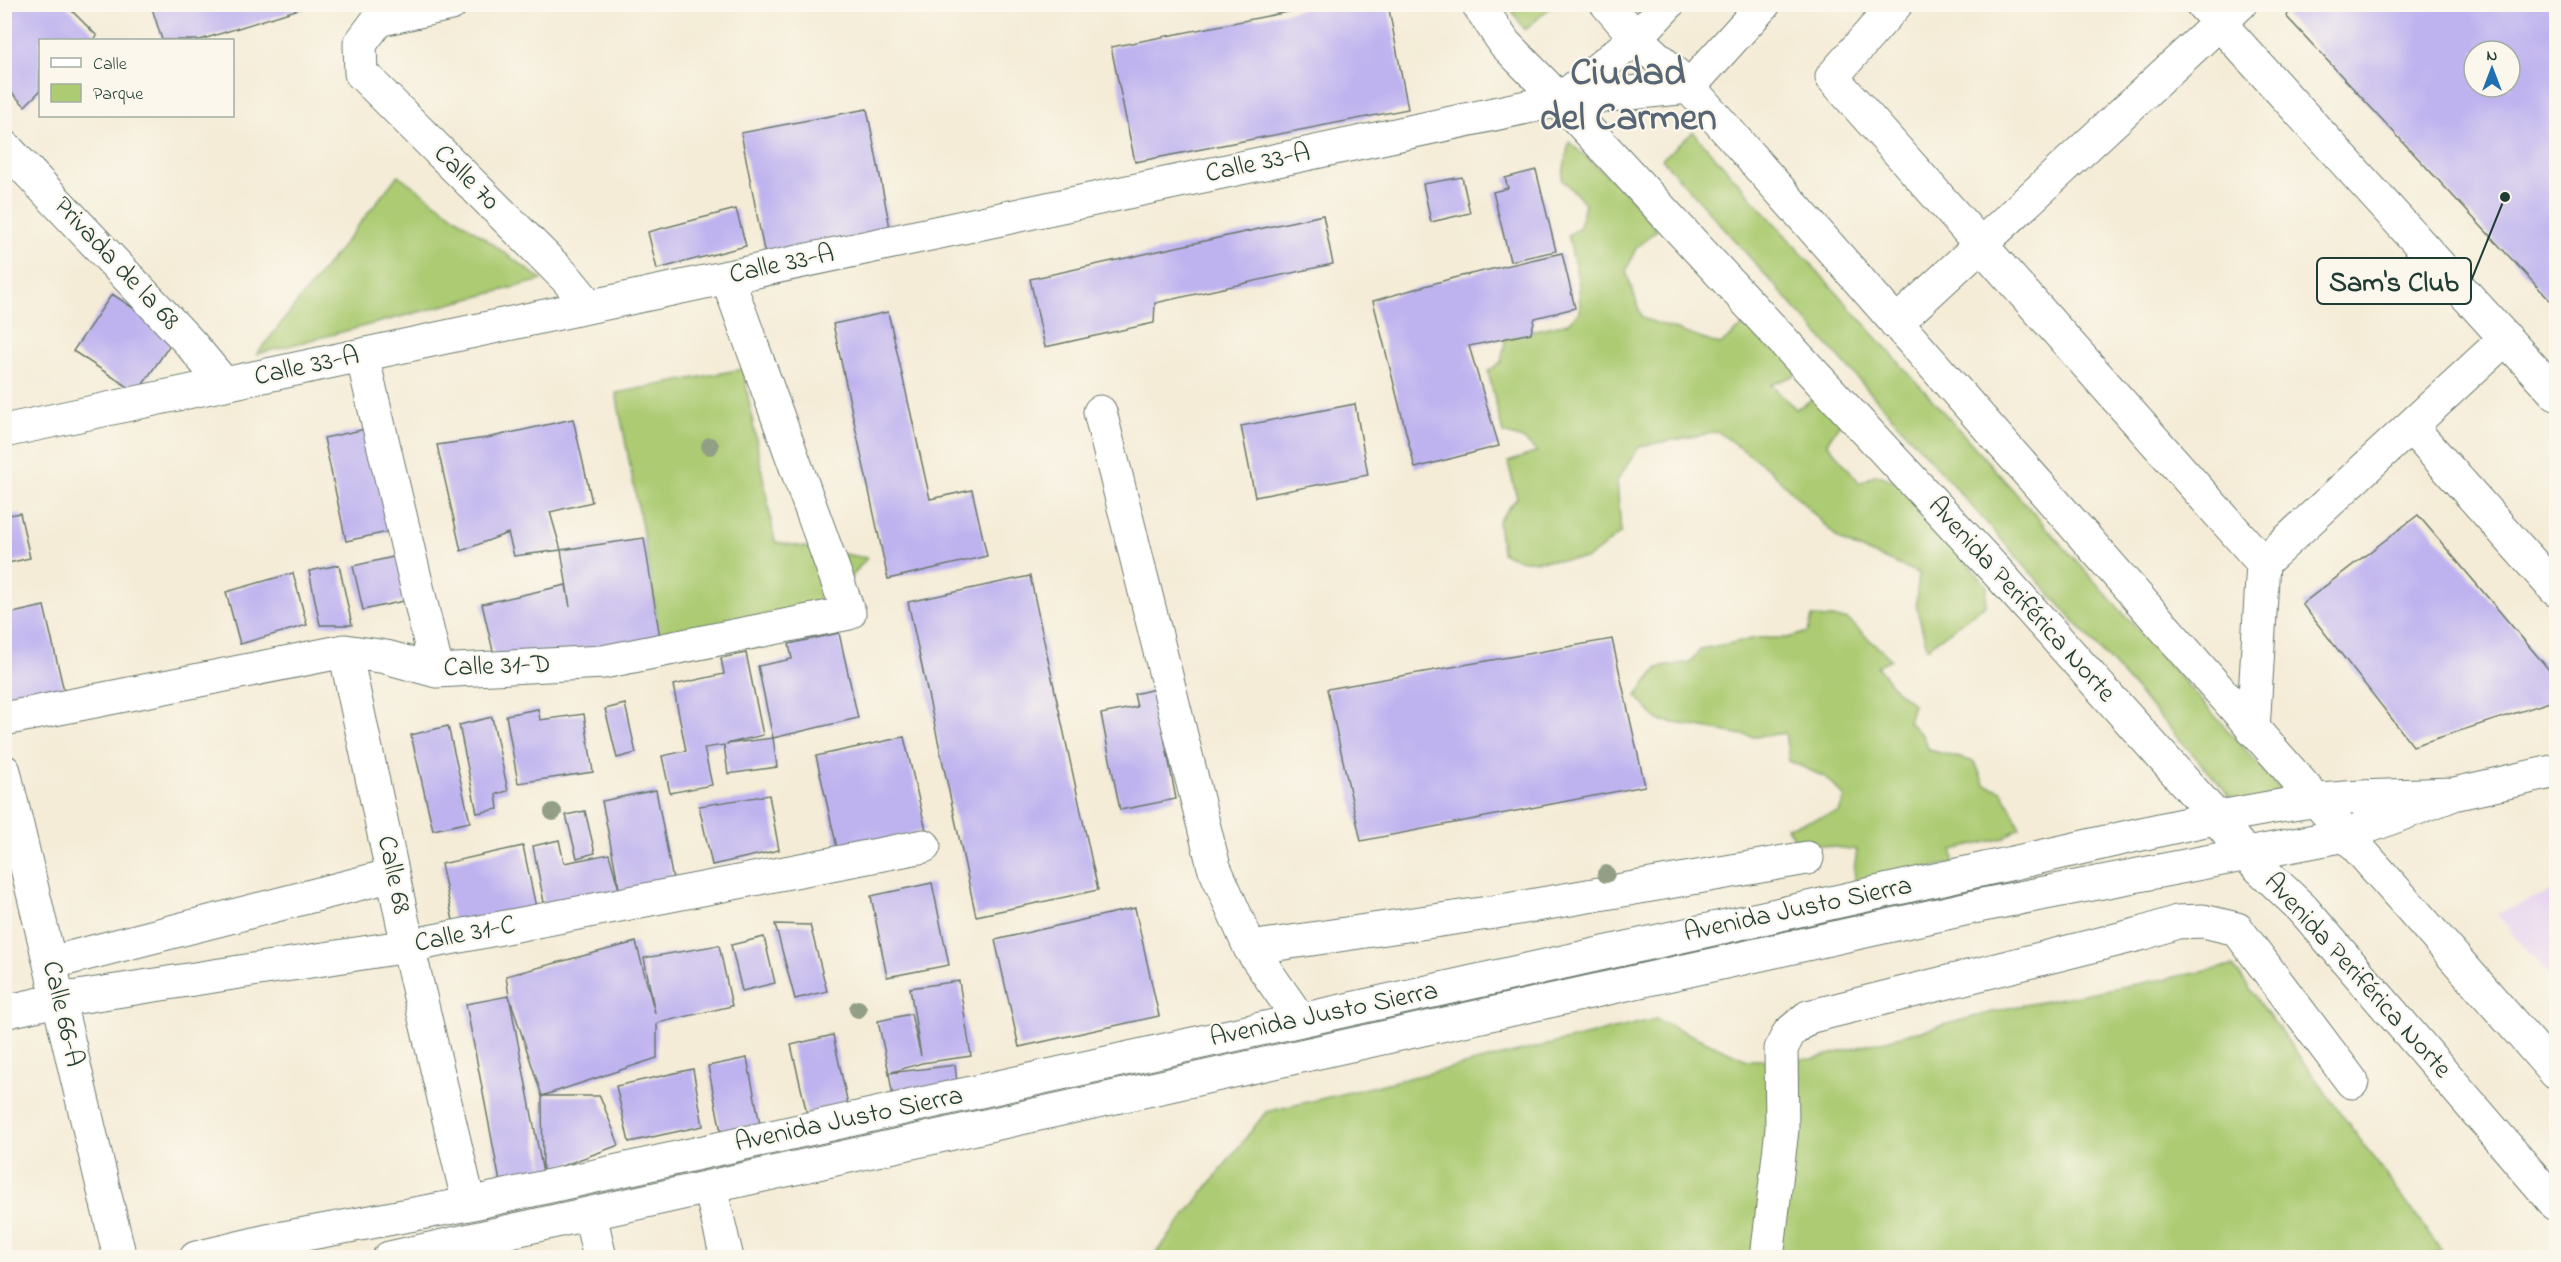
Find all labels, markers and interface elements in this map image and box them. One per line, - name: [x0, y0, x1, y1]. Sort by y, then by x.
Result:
- legend: [39, 39, 234, 117]
- north arrow: [2462, 39, 2522, 99]
- text: N: [2487, 44, 2498, 68]
- district label: Ciudad del Carmen: [1539, 46, 1717, 148]
- text: Calle: [93, 52, 128, 78]
- text: Parque: [93, 82, 144, 108]
- street label: Calle 33-A: [1202, 134, 1314, 194]
- street label: Calle 70: [424, 136, 508, 220]
- street label: Privada de la 68: [44, 188, 188, 340]
- street label: Calle 33-A: [726, 235, 838, 295]
- callout: Sam's Club: [2317, 258, 2471, 304]
- text: Sam's Club: [2329, 264, 2459, 305]
- street label: Calle 33-A: [251, 337, 363, 397]
- street label: Avenida Periférica Norte: [1918, 488, 2125, 712]
- street label: Calle 31-D: [443, 646, 551, 688]
- street label: Calle 68: [366, 832, 420, 918]
- street label: Avenida Periférica Norte: [2254, 864, 2461, 1088]
- street label: Avenida Justo Sierra: [1680, 867, 1916, 953]
- street label: Calle 31-C: [411, 906, 519, 964]
- street label: Calle 66-A: [31, 957, 93, 1071]
- street label: Avenida Justo Sierra: [1206, 972, 1442, 1058]
- street label: Avenida Justo Sierra: [731, 1077, 967, 1163]

